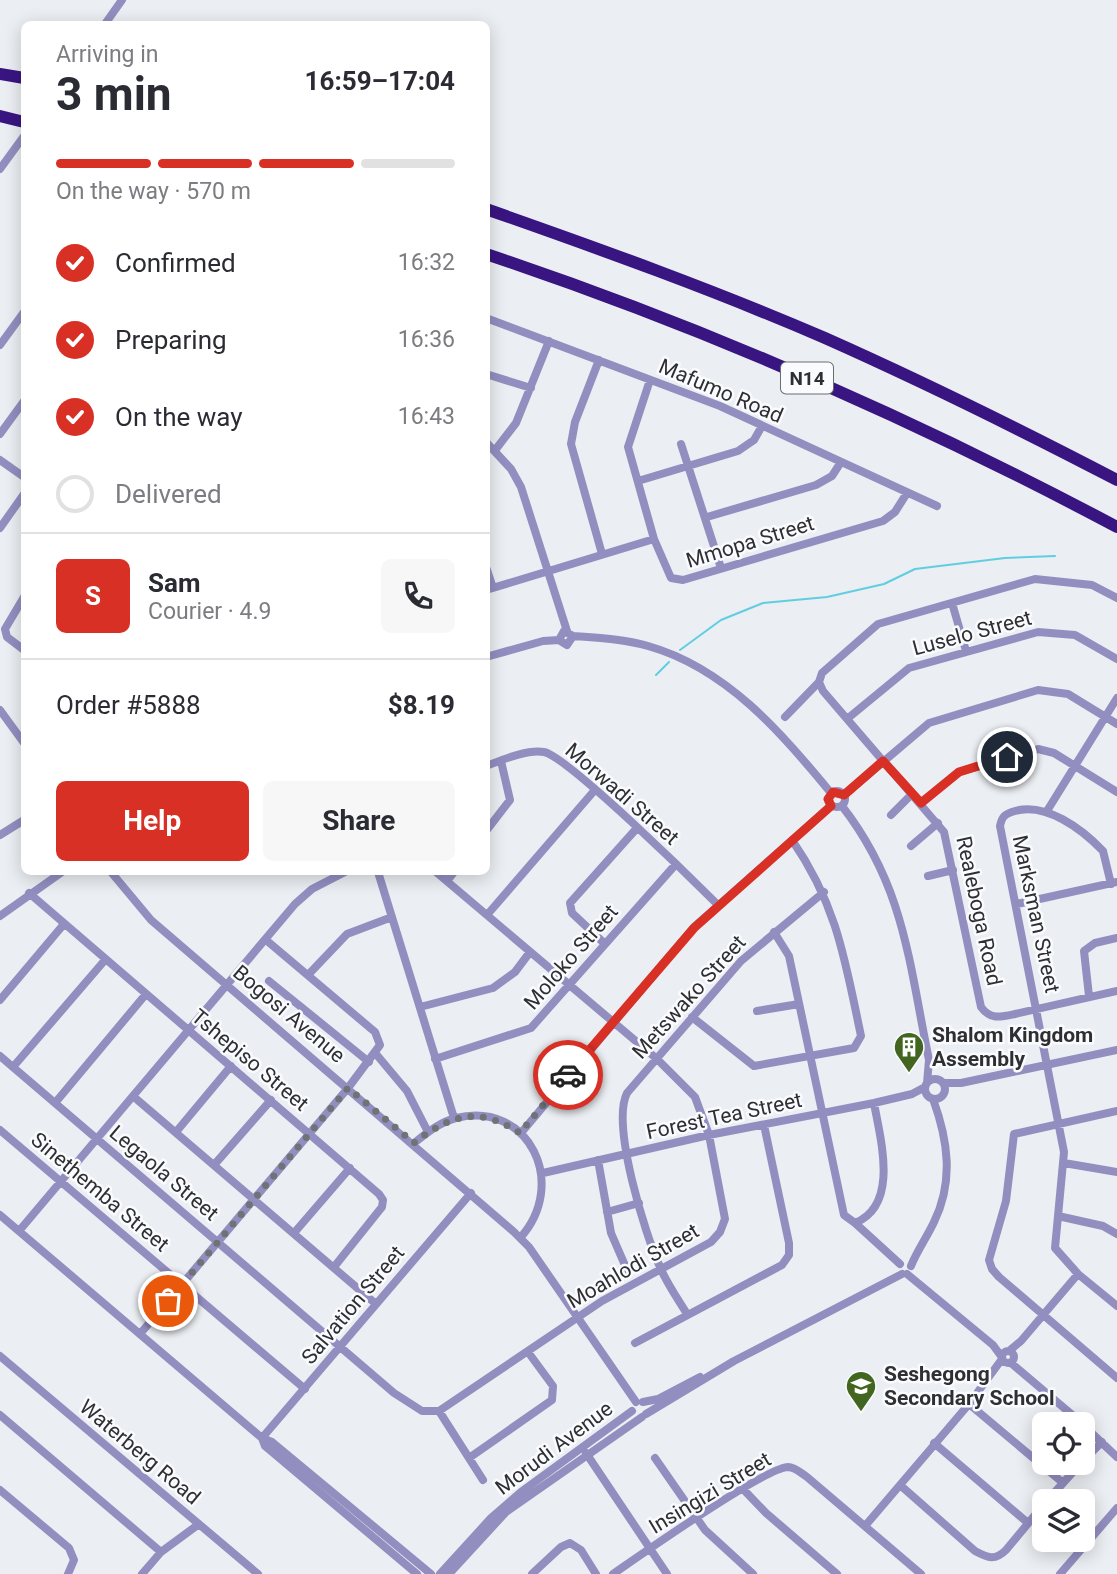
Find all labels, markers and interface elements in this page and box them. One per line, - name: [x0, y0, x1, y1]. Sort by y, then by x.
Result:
- text: Arriving in: [56, 41, 159, 68]
- text: 16:59–17:04: [305, 66, 455, 96]
- text: 3 min: [56, 67, 172, 121]
- text: On the way · 570 m: [56, 178, 251, 205]
- icon: check: [56, 244, 94, 282]
- text: Confirmed: [115, 248, 236, 278]
- text: 16:32: [398, 249, 455, 276]
- icon: check: [56, 321, 94, 359]
- text: Preparing: [115, 325, 227, 355]
- text: 16:36: [398, 326, 455, 353]
- street label: Mafumo Road: [655, 354, 787, 428]
- road number: N14: [781, 362, 833, 394]
- icon: check: [56, 398, 94, 436]
- text: On the way: [115, 402, 243, 432]
- text: 16:43: [398, 403, 455, 430]
- text: Delivered: [115, 479, 222, 509]
- street label: Mmopa Street: [683, 511, 817, 573]
- button: phone: [381, 559, 455, 633]
- text: Sam: [148, 568, 200, 598]
- text: S: [85, 581, 101, 611]
- text: Courier · 4.9: [148, 598, 271, 625]
- street label: Luselo Street: [910, 606, 1034, 660]
- text: Order #5888: [56, 690, 201, 720]
- text: $8.19: [388, 690, 455, 720]
- pin: [977, 727, 1037, 787]
- street label: Morwadi Street: [560, 738, 684, 850]
- icon: home: [988, 738, 1026, 776]
- button: Help: [56, 781, 249, 861]
- button: Share: [263, 781, 455, 861]
- street label: Marksman Street: [1008, 833, 1064, 995]
- street label: Realeboga Road: [951, 834, 1007, 988]
- street label: Moloko Street: [519, 900, 623, 1014]
- street label: Metswako Street: [627, 930, 751, 1064]
- street label: Bogosi Avenue: [228, 960, 350, 1068]
- street label: Tshepiso Street: [187, 1004, 313, 1116]
- place label: Shalom Kingdom Assembly: [932, 1023, 1093, 1071]
- building icon: Shalom Kingdom Assembly: [892, 1030, 926, 1074]
- courier: [533, 1040, 603, 1110]
- icon: car: [549, 1056, 587, 1094]
- street label: Forest Tea Street: [644, 1088, 804, 1144]
- street label: Legaola Street: [105, 1120, 223, 1226]
- street label: Sinethemba Street: [26, 1127, 174, 1257]
- street label: Moahlodi Street: [563, 1219, 703, 1313]
- street label: Salvation Street: [297, 1241, 409, 1369]
- pin: [138, 1271, 198, 1331]
- icon: bag: [149, 1282, 187, 1320]
- place label: Seshegong Secondary School: [884, 1362, 1054, 1410]
- school or university icon: Seshegong Secondary School: [844, 1369, 878, 1413]
- street label: Waterberg Road: [75, 1395, 205, 1509]
- street label: Morudi Avenue: [491, 1396, 617, 1500]
- map controls: [1032, 1412, 1095, 1552]
- button: locate: [1032, 1412, 1095, 1475]
- street label: Insingizi Street: [645, 1447, 775, 1539]
- button: layers: [1032, 1489, 1095, 1552]

